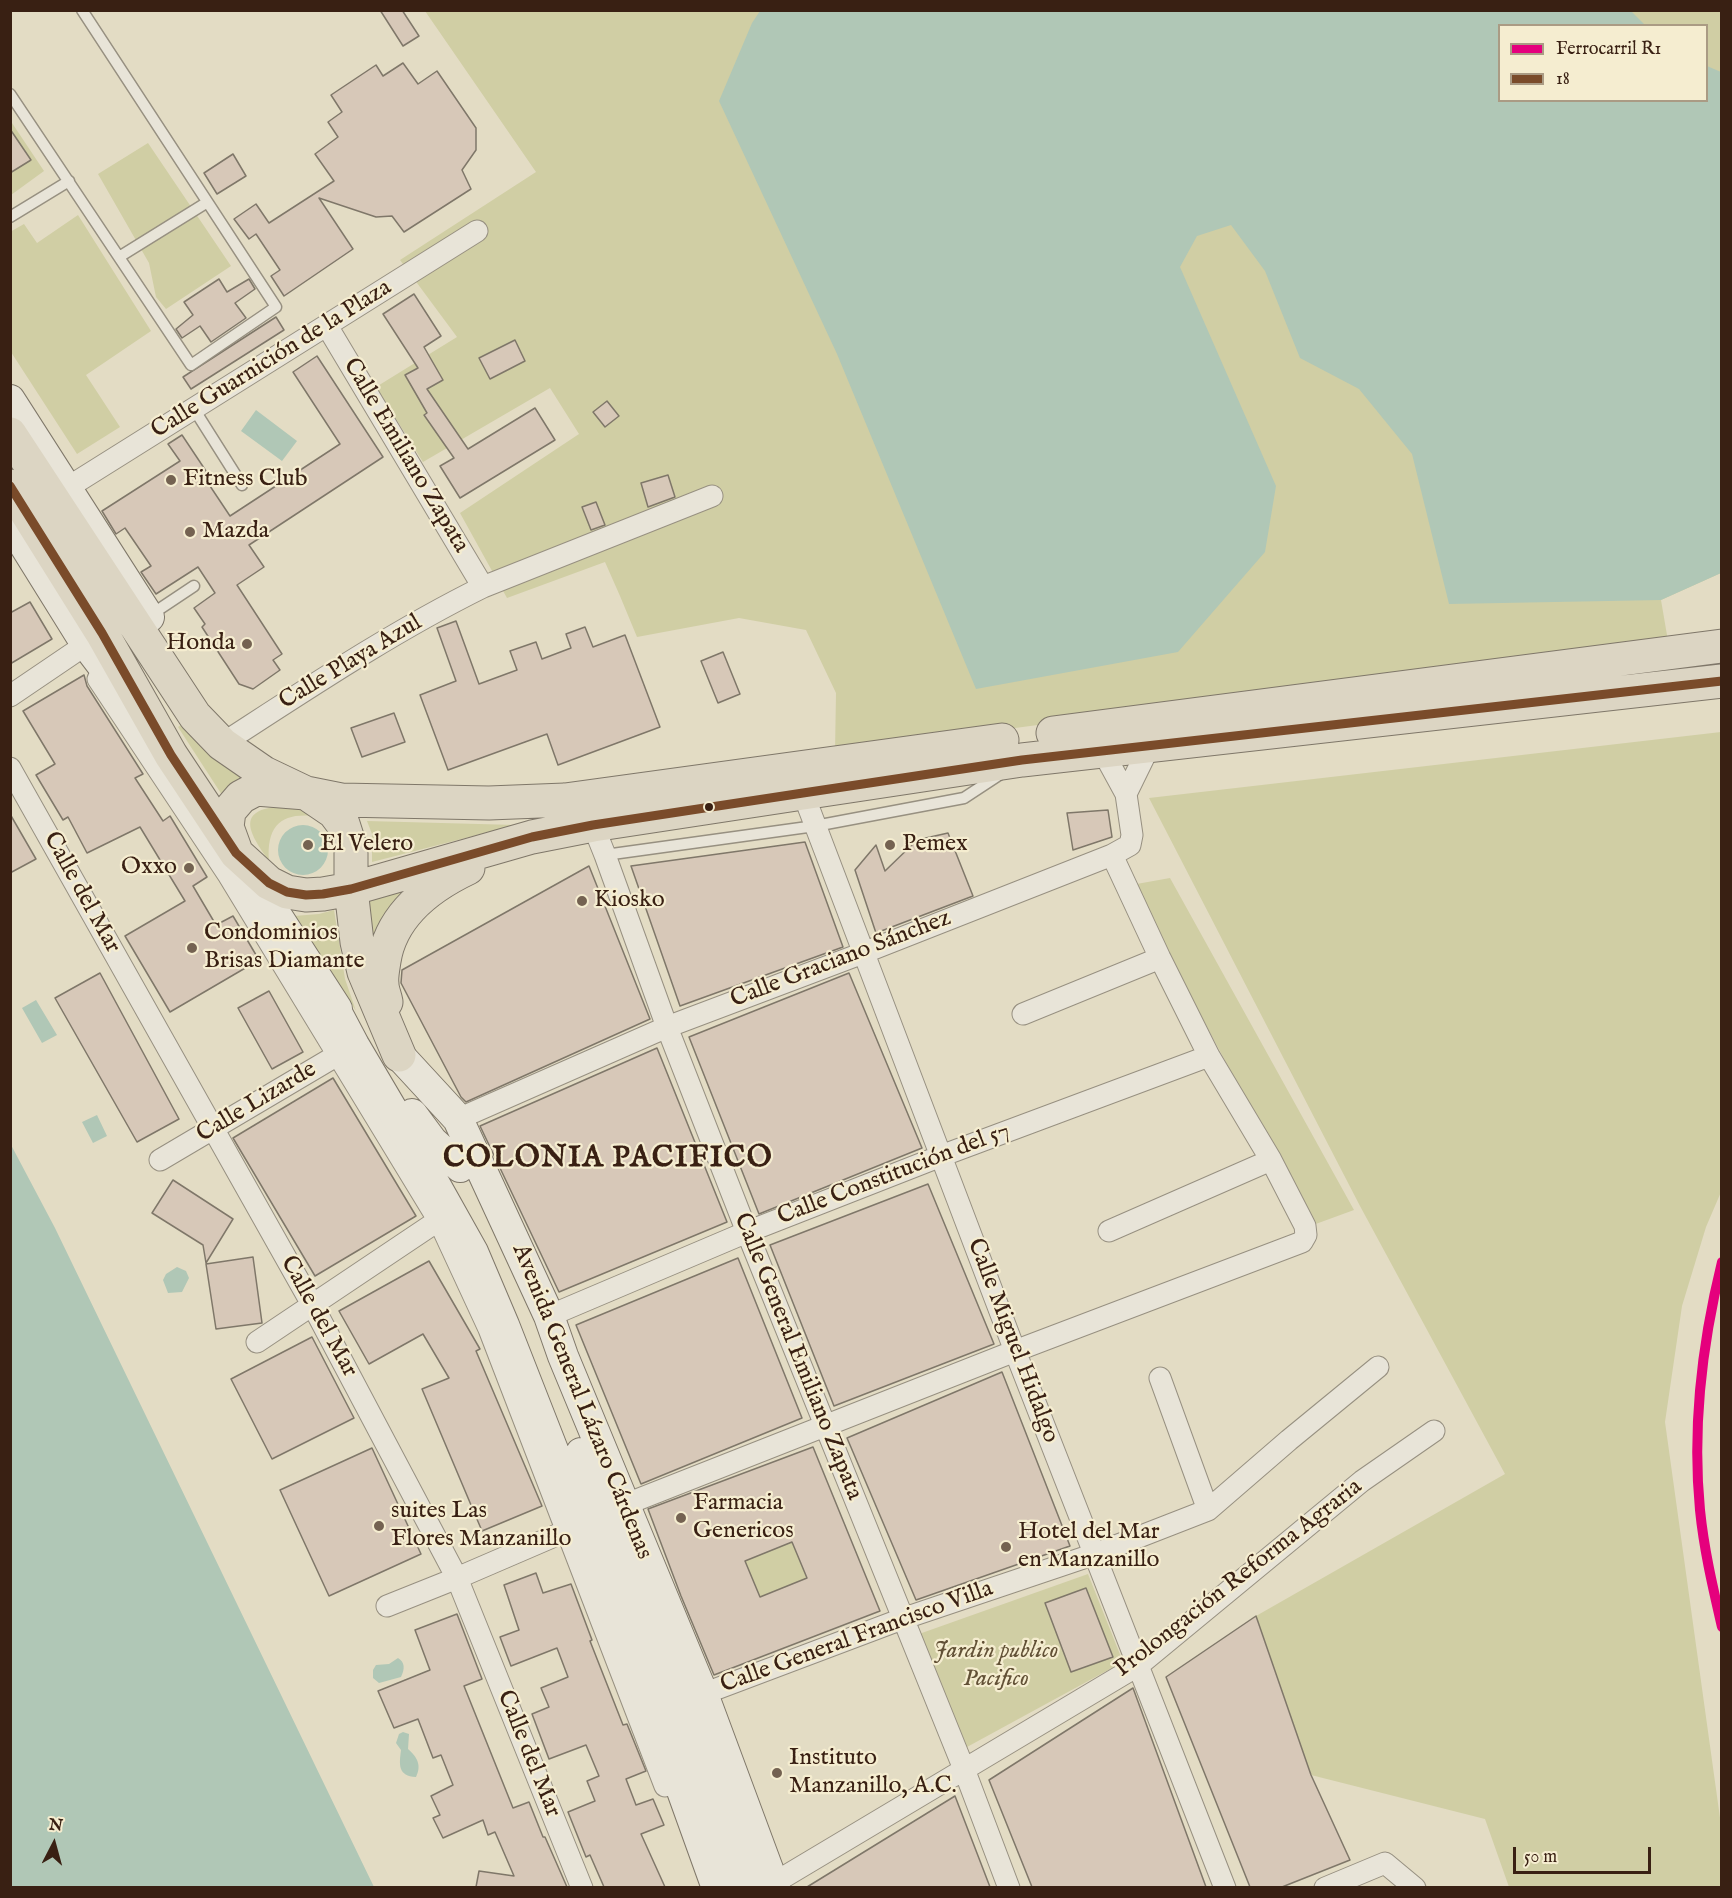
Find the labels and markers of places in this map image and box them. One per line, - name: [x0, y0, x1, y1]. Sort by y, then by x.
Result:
- place label: Fitness Club: [183, 466, 308, 494]
- marker: Fitness Club: [164, 473, 178, 487]
- place label: Mazda: [202, 518, 269, 546]
- marker: Mazda: [183, 525, 197, 539]
- place label: Honda: [166, 630, 235, 658]
- marker: Honda: [240, 637, 254, 651]
- unlabelled marker: [703, 801, 715, 813]
- place label: El Velero: [320, 831, 413, 859]
- place label: Pemex: [902, 831, 968, 859]
- marker: El Velero: [301, 838, 315, 852]
- marker: Pemex: [883, 838, 897, 852]
- place label: Oxxo: [121, 854, 177, 882]
- marker: Oxxo: [182, 861, 196, 875]
- place label: Kiosko: [594, 887, 665, 915]
- marker: Kiosko: [575, 894, 589, 908]
- place label: Condominios Brisas Diamante: [204, 920, 365, 976]
- marker: Condominios Brisas Diamante: [185, 941, 199, 955]
- place label: Farmacia Genericos: [693, 1490, 794, 1546]
- place label: suites Las Flores Manzanillo: [391, 1498, 571, 1554]
- marker: Farmacia Genericos: [674, 1511, 688, 1525]
- marker: suites Las Flores Manzanillo: [372, 1519, 386, 1533]
- place label: Hotel del Mar en Manzanillo: [1018, 1519, 1160, 1575]
- marker: Hotel del Mar en Manzanillo: [999, 1540, 1013, 1554]
- place label: Instituto Manzanillo, A.C.: [789, 1745, 957, 1801]
- marker: Instituto Manzanillo, A.C.: [770, 1766, 784, 1780]

